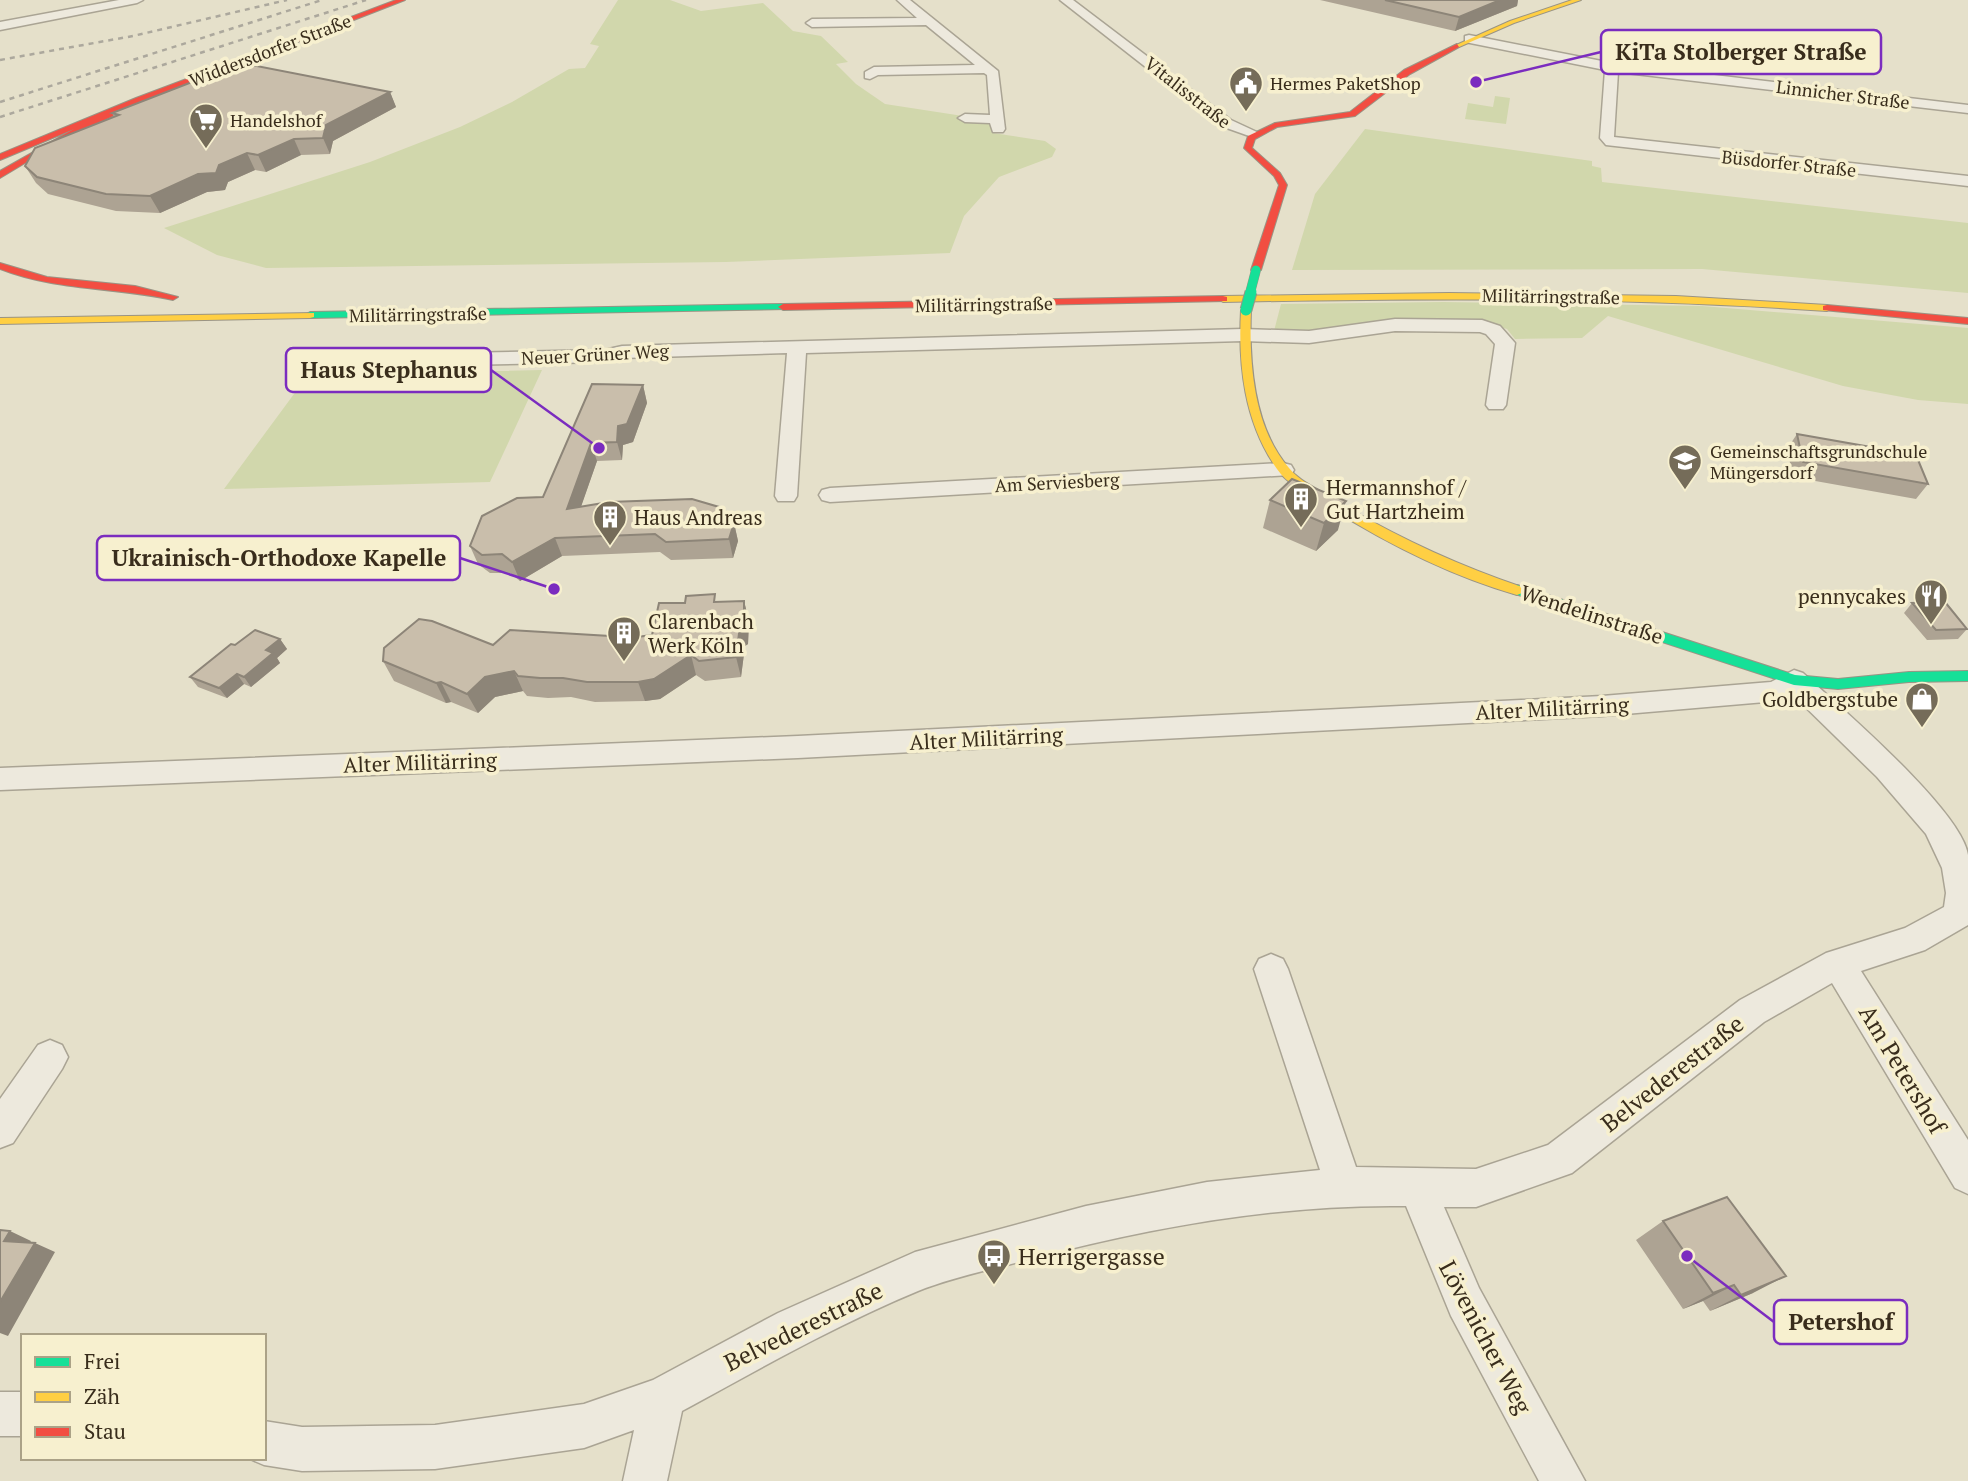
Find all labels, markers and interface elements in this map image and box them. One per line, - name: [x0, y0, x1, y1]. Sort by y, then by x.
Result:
- street label: Widdersdorfer Straße: [185, 8, 355, 92]
- callout: KiTa Stolberger Straße: [1601, 30, 1881, 74]
- text: KiTa Stolberger Straße: [1615, 36, 1867, 67]
- street label: Vitalisstraße: [1140, 51, 1236, 133]
- public building icon: Hermes PaketShop: [1227, 64, 1265, 113]
- place label: Hermes PaketShop: [1270, 71, 1421, 95]
- street label: Linnicher Straße: [1775, 74, 1911, 114]
- supermarket icon: Handelshof: [187, 101, 225, 150]
- place label: Handelshof: [230, 108, 324, 132]
- street label: Büsdorfer Straße: [1721, 144, 1857, 182]
- street label: Militärringstraße: [1482, 283, 1620, 309]
- street label: Militärringstraße: [915, 291, 1053, 317]
- street label: Militärringstraße: [349, 301, 487, 327]
- street label: Neuer Grüner Weg: [521, 338, 670, 370]
- callout: Haus Stephanus: [286, 348, 491, 392]
- text: Haus Stephanus: [301, 354, 477, 385]
- place label: Gemeinschaftsgrundschule Müngersdorf: [1710, 439, 1927, 484]
- school or university icon: Gemeinschaftsgrundschule Müngersdorf: [1666, 442, 1704, 491]
- street label: Am Serviesberg: [994, 467, 1120, 497]
- place label: Hermannshof / Gut Hartzheim: [1326, 473, 1467, 525]
- building icon: Hermannshof / Gut Hartzheim: [1282, 480, 1320, 529]
- building icon: Haus Andreas: [591, 498, 629, 547]
- place label: Haus Andreas: [634, 503, 763, 531]
- callout: Ukrainisch-Orthodoxe Kapelle: [97, 536, 460, 580]
- text: Ukrainisch-Orthodoxe Kapelle: [112, 542, 446, 573]
- restaurant icon: pennycakes: [1912, 577, 1950, 626]
- street label: Wendelinstraße: [1517, 578, 1667, 650]
- place label: pennycakes: [1798, 582, 1906, 610]
- place label: Clarenbach Werk Köln: [648, 607, 754, 659]
- building icon: Clarenbach Werk Köln: [605, 614, 643, 663]
- shop icon: Goldbergstube: [1903, 680, 1941, 729]
- place label: Goldbergstube: [1762, 685, 1898, 713]
- street label: Alter Militärring: [1475, 690, 1630, 726]
- street label: Alter Militärring: [909, 720, 1064, 756]
- street label: Alter Militärring: [343, 745, 498, 779]
- street label: Am Petershof: [1852, 999, 1955, 1141]
- street label: Belvederestraße: [1594, 1007, 1750, 1139]
- bus stop icon: Herrigergasse: [975, 1237, 1013, 1286]
- place label: Herrigergasse: [1018, 1240, 1165, 1272]
- street label: Lövenicher Weg: [1432, 1255, 1540, 1420]
- street label: Belvederestraße: [718, 1274, 888, 1378]
- callout: Petershof: [1774, 1300, 1907, 1344]
- text: Petershof: [1788, 1306, 1896, 1337]
- legend: [21, 1334, 266, 1460]
- text: Frei: [84, 1347, 120, 1375]
- text: Zäh: [84, 1382, 120, 1410]
- text: Stau: [84, 1417, 126, 1445]

